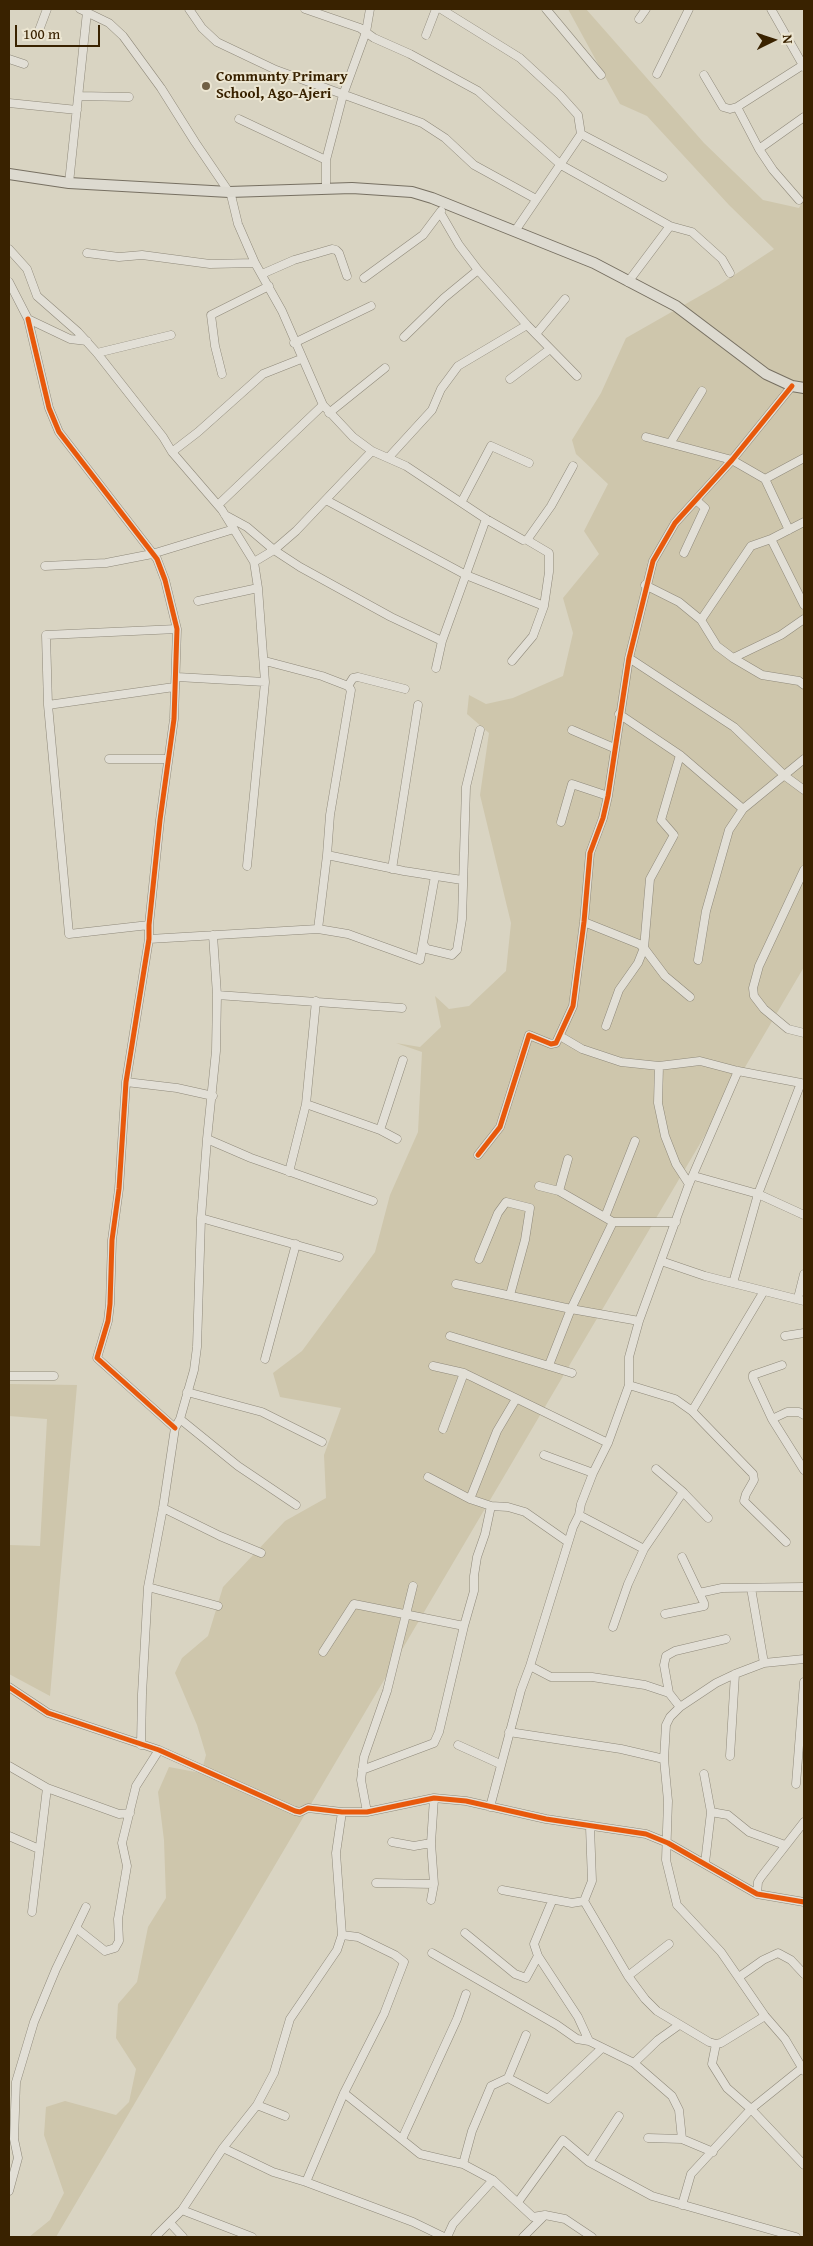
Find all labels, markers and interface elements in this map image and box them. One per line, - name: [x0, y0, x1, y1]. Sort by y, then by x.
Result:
- scale bar: [18, 15, 102, 47]
- north arrow: [748, 15, 798, 65]
- text: 100 m: [23, 23, 60, 44]
- text: N: [778, 34, 798, 44]
- place label: Communty Primary School, Ago-Ajeri: [216, 68, 348, 103]
- marker: Communty Primary School, Ago-Ajeri: [200, 80, 212, 92]

